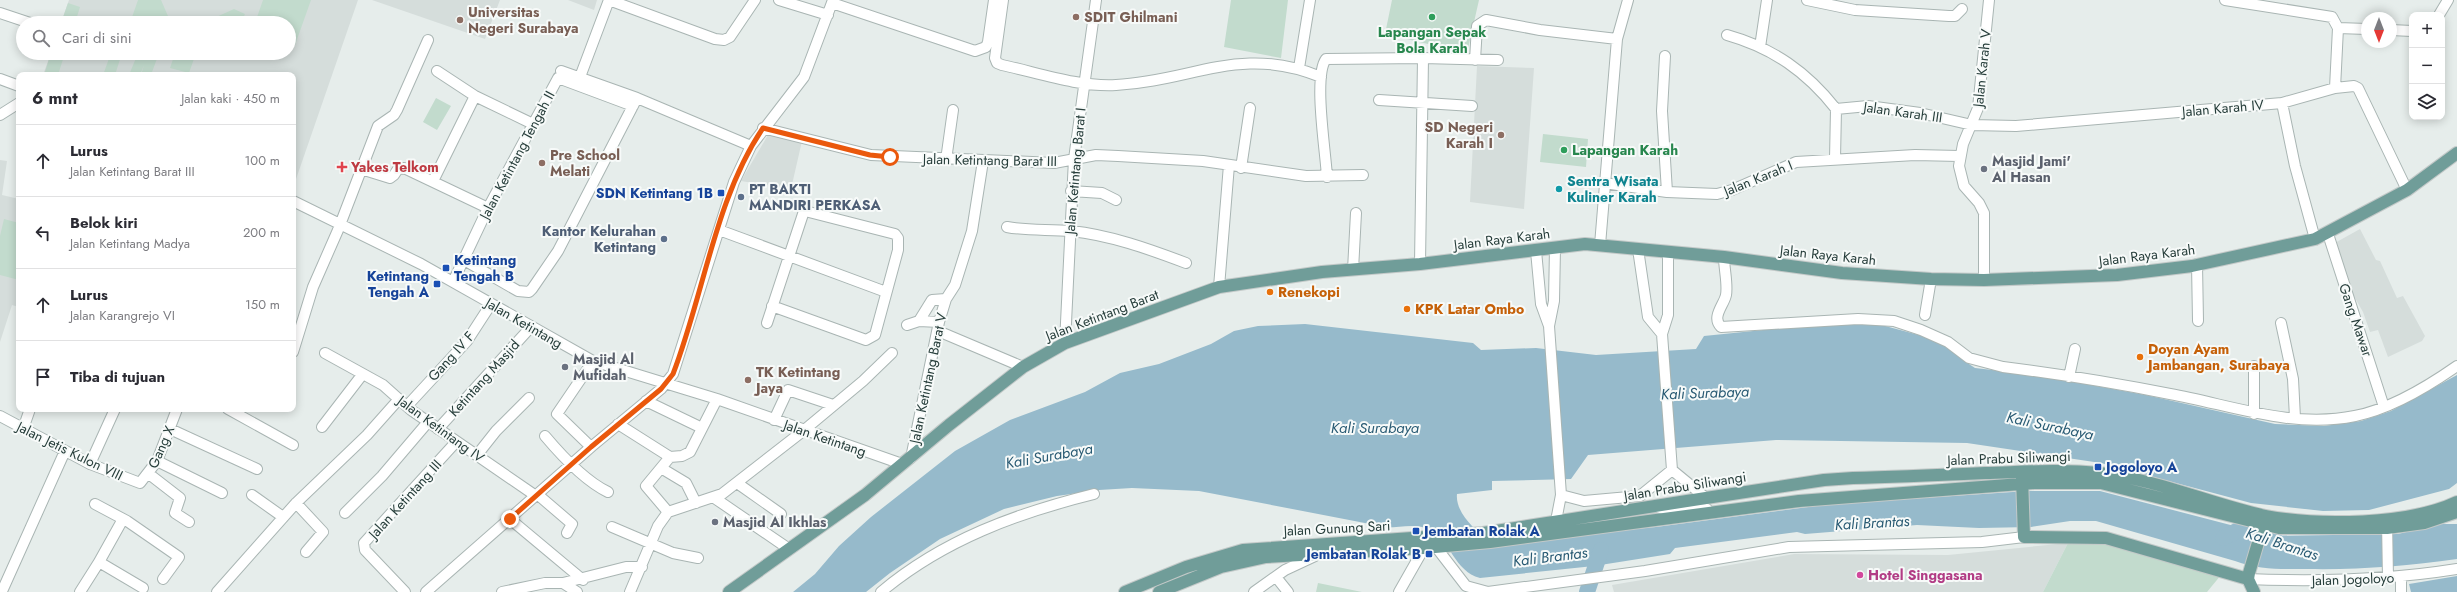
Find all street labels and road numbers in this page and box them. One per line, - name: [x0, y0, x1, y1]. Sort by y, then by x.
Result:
- street label: Jalan Karah V: [1968, 27, 1996, 110]
- street label: Jalan Ketintang Tengah II: [474, 87, 559, 225]
- street label: Jalan Karah IV: [2179, 94, 2265, 122]
- street label: Jalan Karah III: [1860, 96, 1944, 127]
- street label: Jalan Ketintang Barat I: [1059, 107, 1091, 237]
- street label: Jalan Ketintang Barat III: [921, 149, 1057, 171]
- street label: Jalan Karah I: [1719, 155, 1795, 202]
- street label: Jalan Raya Karah: [1451, 223, 1551, 255]
- street label: Jalan Raya Karah: [2096, 239, 2196, 271]
- street label: Jalan Raya Karah: [1777, 240, 1877, 270]
- street label: Gang Mawar: [2334, 281, 2378, 359]
- street label: Jalan Ketintang Barat: [1041, 284, 1162, 347]
- street label: Jalan Ketintang: [480, 292, 566, 353]
- street label: Jalan Ketintang Barat V: [904, 310, 952, 447]
- street label: Gang IV F: [423, 327, 479, 385]
- street label: Ketintang Masjid: [444, 335, 524, 421]
- street label: Jalan Ketintang IV: [392, 389, 489, 468]
- street label: Jalan Ketintang: [779, 414, 869, 461]
- street label: Jalan Jetis Kulon VIII: [12, 416, 126, 485]
- street label: Gang X: [143, 422, 179, 472]
- street label: Jalan Prabu Siliwangi: [1945, 446, 2071, 470]
- street label: Jalan Ketintang III: [363, 455, 446, 545]
- street label: Jalan Prabu Siliwangi: [1620, 466, 1748, 506]
- street label: Jalan Gunung Sari: [1281, 515, 1391, 541]
- street label: Jalan Jogoloyo: [2309, 568, 2395, 591]

